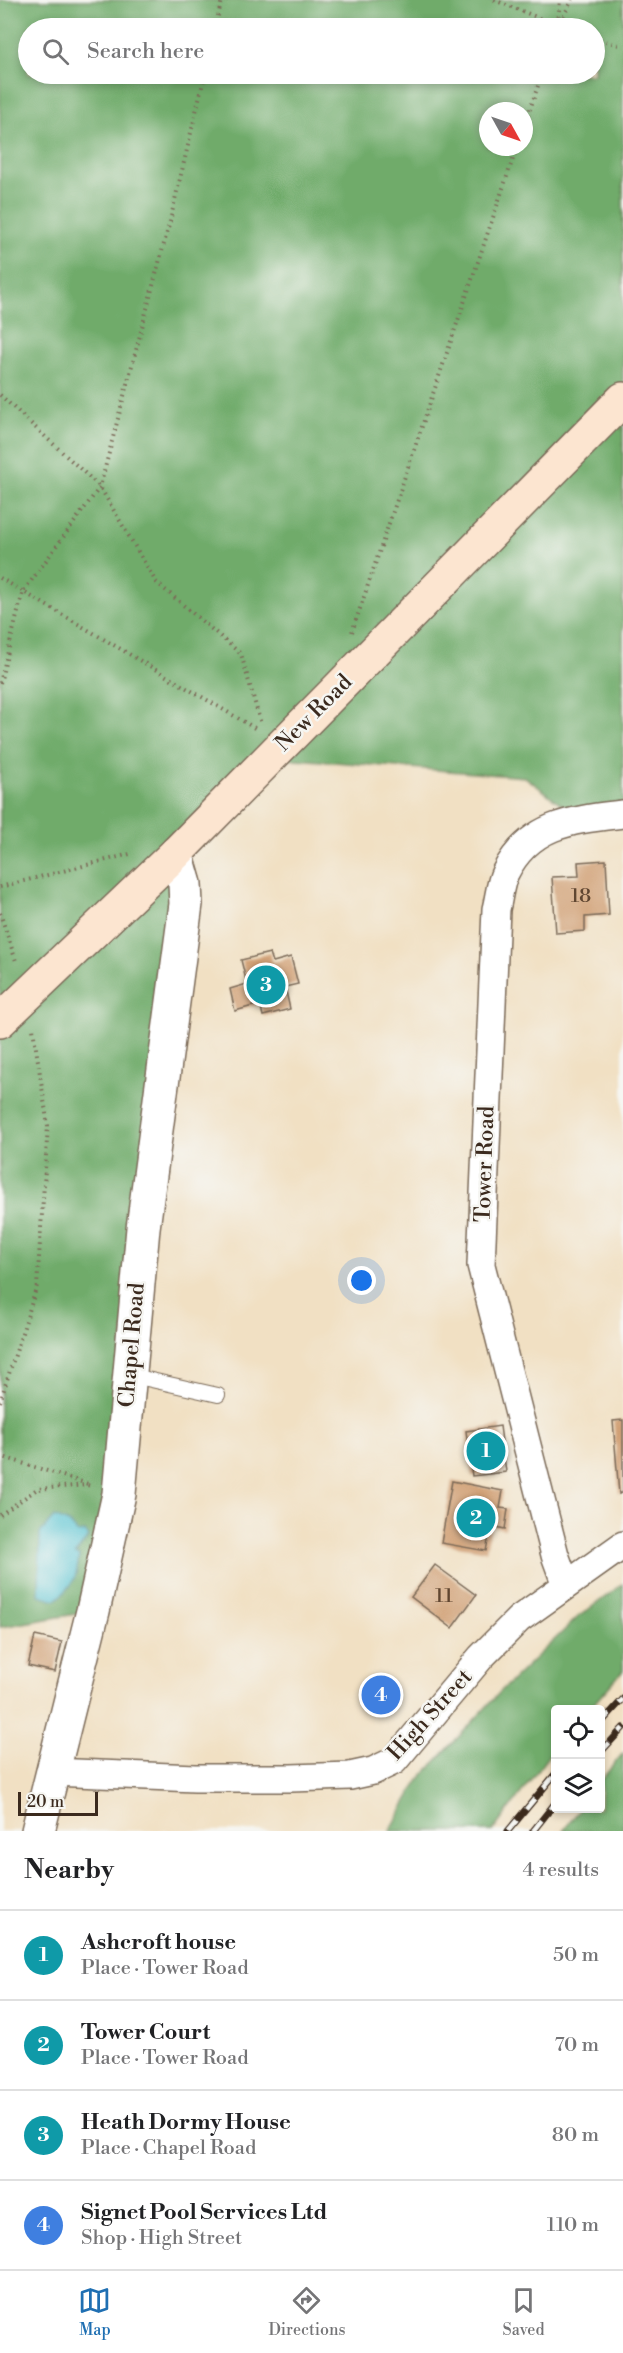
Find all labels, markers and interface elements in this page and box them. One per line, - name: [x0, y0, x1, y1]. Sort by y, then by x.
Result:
- search box: [18, 18, 605, 84]
- icon: search: [39, 35, 72, 68]
- text: Search here: [87, 38, 204, 65]
- north arrow: [479, 102, 533, 156]
- street label: New Road: [270, 669, 358, 757]
- house number: 18: [571, 884, 591, 909]
- pin: 3: [246, 962, 286, 1008]
- street label: Tower Road: [469, 1105, 501, 1223]
- your location: [347, 1266, 376, 1295]
- street label: Chapel Road: [113, 1281, 151, 1409]
- pin: 1: [466, 1428, 506, 1474]
- pin: 2: [456, 1496, 496, 1540]
- house number: 11: [435, 1584, 453, 1609]
- street label: High Street: [382, 1664, 478, 1766]
- pin: 4: [362, 1672, 400, 1718]
- map controls: [551, 1705, 605, 1813]
- button: locate: [551, 1705, 605, 1759]
- button: layers: [551, 1759, 605, 1813]
- scale bar: [18, 1789, 98, 1816]
- text: 20 m: [27, 1792, 64, 1812]
- text: Nearby: [24, 1854, 114, 1886]
- text: 4 results: [522, 1858, 599, 1883]
- text: Ashcroft house: [81, 1929, 236, 1956]
- text: 1: [39, 1943, 48, 1968]
- text: 50 m: [553, 1943, 599, 1968]
- text: Place · Tower Road: [81, 1956, 249, 1981]
- text: Tower Court: [81, 2019, 210, 2046]
- text: 2: [37, 2033, 50, 2058]
- text: 70 m: [555, 2033, 599, 2058]
- text: Place · Tower Road: [81, 2046, 249, 2071]
- text: Heath Dormy House: [81, 2109, 291, 2136]
- text: 3: [37, 2123, 50, 2148]
- text: 80 m: [552, 2123, 599, 2148]
- text: Place · Chapel Road: [81, 2136, 256, 2161]
- text: Signet Pool Services Ltd: [81, 2199, 327, 2226]
- text: 4: [37, 2213, 50, 2238]
- text: 110 m: [547, 2213, 599, 2238]
- text: Shop · High Street: [81, 2226, 242, 2251]
- tab: Map: [78, 2284, 111, 2340]
- tab: Directions: [268, 2284, 346, 2340]
- tab: Saved: [502, 2284, 545, 2340]

